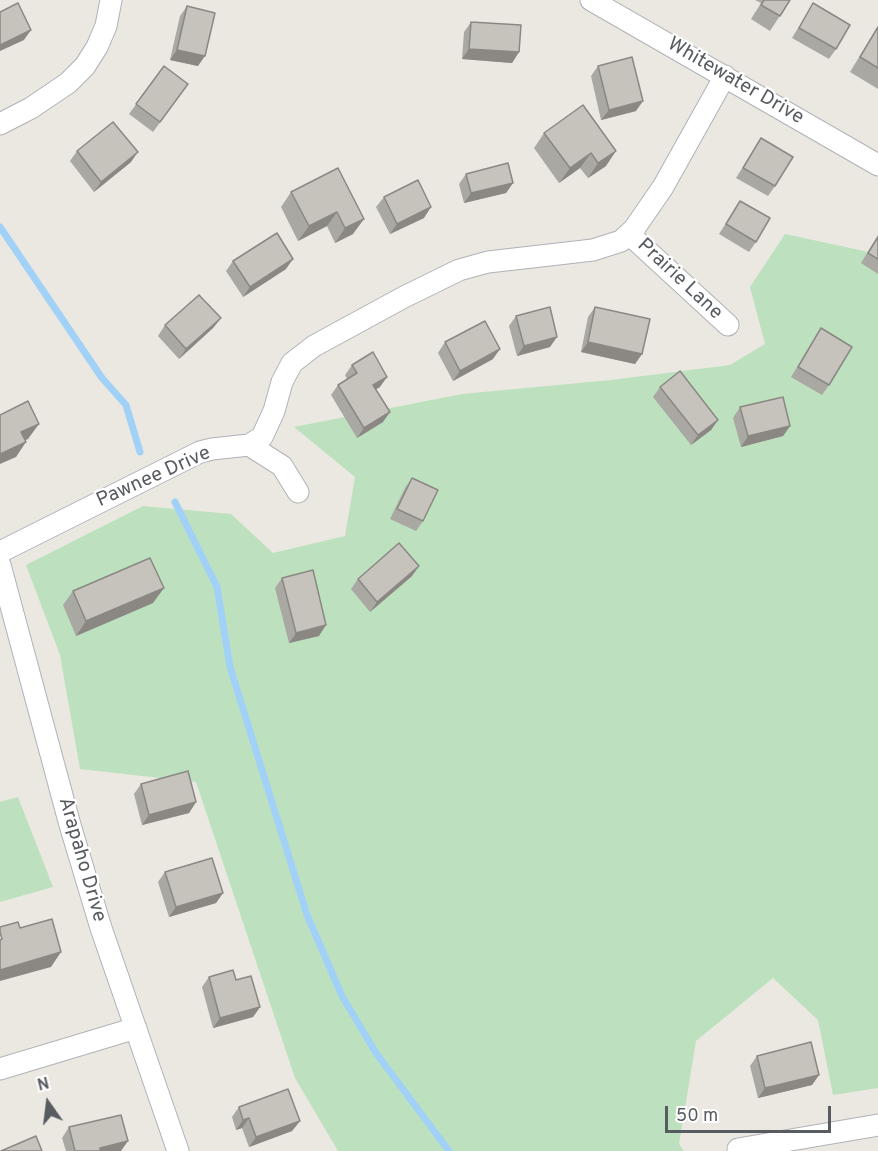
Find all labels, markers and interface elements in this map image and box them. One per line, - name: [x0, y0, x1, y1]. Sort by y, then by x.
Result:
- street label: Whitewater Drive: [663, 33, 807, 131]
- street label: Prairie Lane: [631, 234, 727, 326]
- street label: Pawnee Drive: [93, 442, 215, 514]
- street label: Arapaho Drive: [52, 795, 110, 925]
- north arrow: [18, 1073, 78, 1133]
- text: N: [36, 1074, 52, 1097]
- scale bar: [668, 1094, 834, 1132]
- text: 50 m: [676, 1105, 718, 1128]

